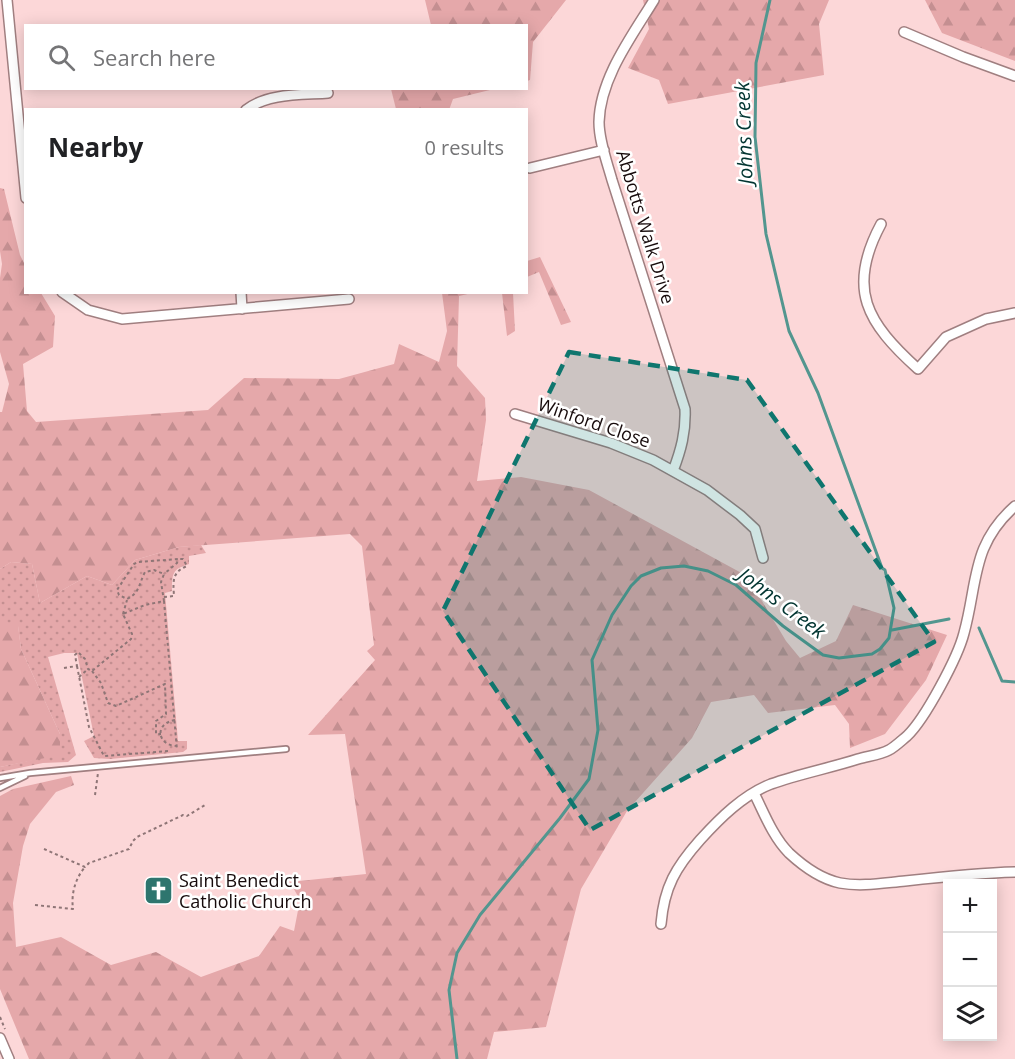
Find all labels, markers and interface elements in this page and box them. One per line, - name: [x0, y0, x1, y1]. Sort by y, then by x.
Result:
- search box: [24, 24, 528, 90]
- icon: search: [45, 41, 78, 74]
- text: Search here: [93, 42, 216, 72]
- water label: Johns Creek: [728, 80, 759, 189]
- text: Nearby: [48, 129, 143, 165]
- text: 0 results: [424, 134, 504, 161]
- street label: Abbotts Walk Drive: [611, 147, 681, 307]
- street label: Winford Close: [535, 392, 654, 453]
- water label: Johns Creek: [730, 558, 832, 645]
- place label: Saint Benedict Catholic Church: [179, 868, 311, 913]
- church icon: Saint Benedict Catholic Church: [142, 875, 174, 907]
- map controls: [943, 879, 997, 1041]
- button: +: [943, 879, 997, 933]
- button: −: [943, 933, 997, 987]
- button: layers: [943, 987, 997, 1041]

